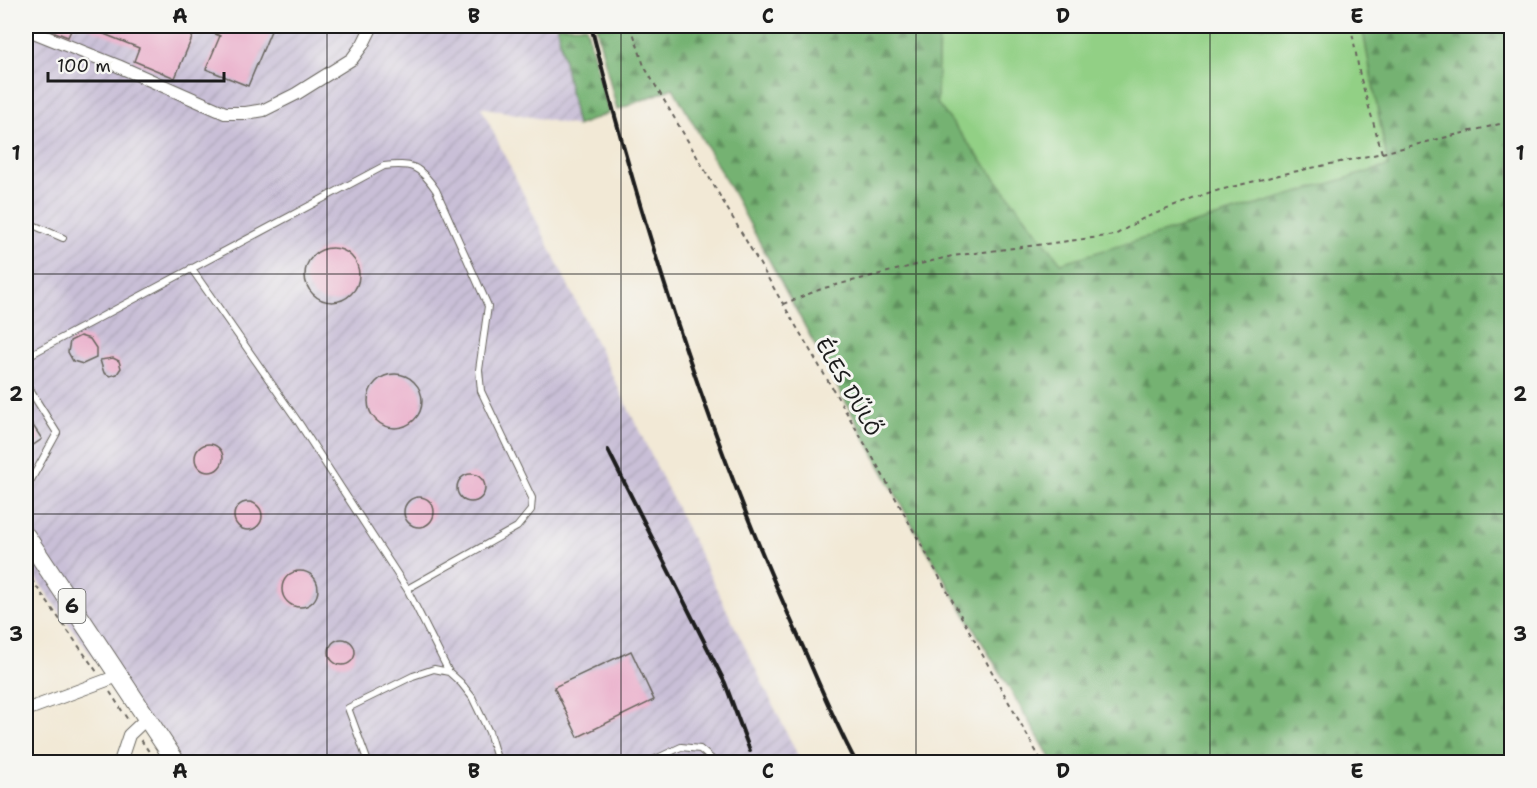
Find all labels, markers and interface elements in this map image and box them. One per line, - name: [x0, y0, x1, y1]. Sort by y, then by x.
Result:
- text: A: [172, 3, 188, 29]
- text: B: [468, 3, 480, 29]
- text: C: [762, 3, 774, 29]
- text: D: [1056, 3, 1070, 29]
- text: E: [1350, 3, 1364, 29]
- scale bar: [48, 45, 224, 83]
- text: 100 m: [57, 54, 111, 78]
- text: 1: [11, 140, 21, 166]
- text: 1: [1515, 140, 1525, 166]
- street label: ÉLES DŰLŐ: [809, 332, 888, 441]
- text: 2: [9, 381, 23, 407]
- text: 2: [1513, 381, 1527, 407]
- road number: 6: [58, 589, 86, 623]
- text: 3: [9, 621, 23, 647]
- text: 3: [1513, 621, 1527, 647]
- text: A: [172, 758, 188, 784]
- text: B: [468, 758, 480, 784]
- text: C: [762, 758, 774, 784]
- text: D: [1056, 758, 1070, 784]
- text: E: [1350, 758, 1364, 784]

